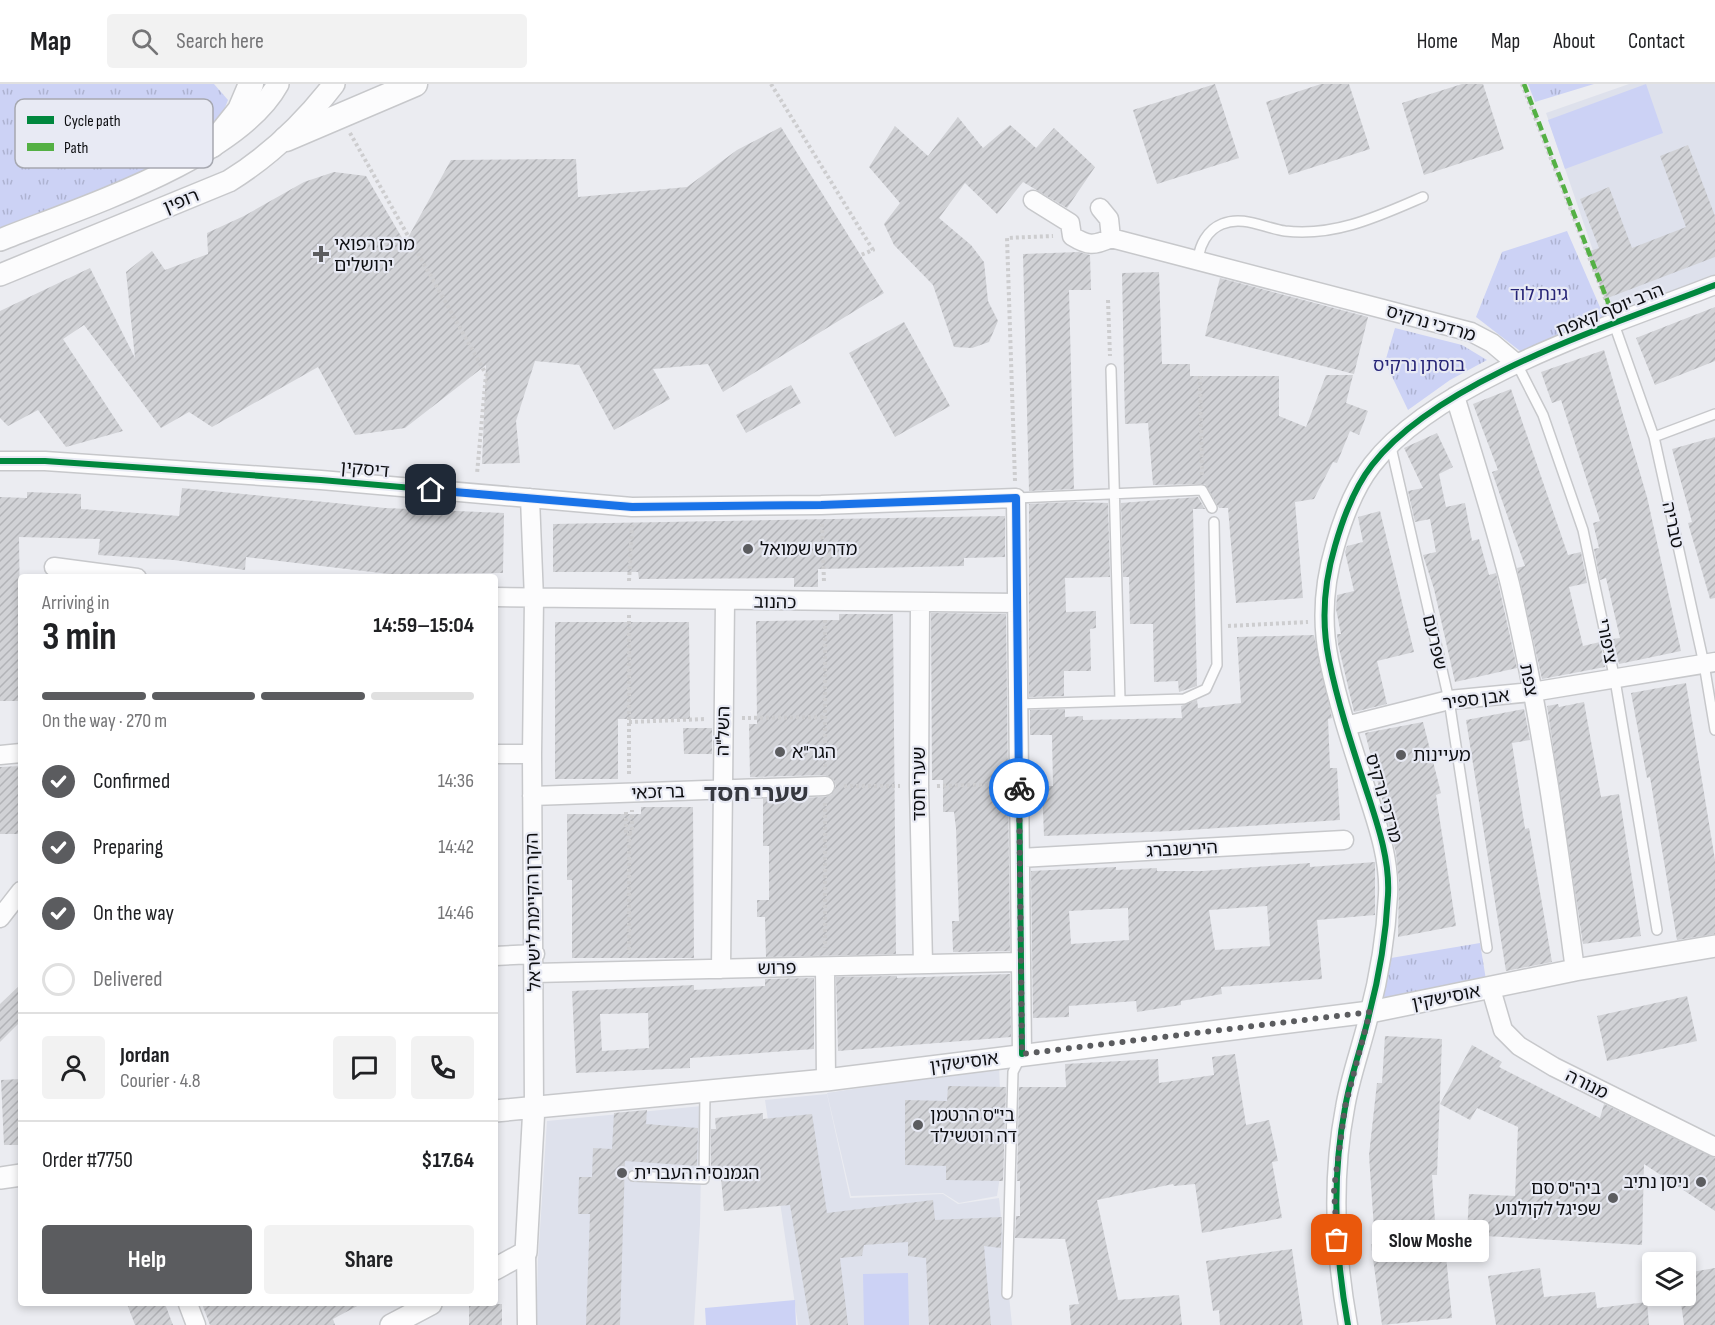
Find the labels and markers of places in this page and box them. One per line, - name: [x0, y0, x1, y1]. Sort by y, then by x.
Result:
- place label: מרכז רפואי ירושלים: [334, 234, 415, 276]
- marker: מרכז רפואי ירושלים: [312, 245, 330, 263]
- pin: [405, 464, 456, 515]
- place label: מדרש שמואל: [760, 539, 858, 560]
- marker: מדרש שמואל: [741, 542, 755, 556]
- place label: הגר"א: [792, 742, 836, 763]
- marker: הגר"א: [773, 745, 787, 759]
- place label: מעיינות: [1413, 745, 1471, 766]
- marker: מעיינות: [1394, 748, 1408, 762]
- place label: בי"ס הרטמן דה רוטשילד: [930, 1105, 1017, 1147]
- marker: בי"ס הרטמן דה רוטשילד: [911, 1118, 925, 1132]
- place label: הגמנסיה העברית: [634, 1163, 760, 1184]
- marker: הגמנסיה העברית: [615, 1166, 629, 1180]
- place label: ניסן נתיב: [1624, 1172, 1689, 1193]
- marker: ניסן נתיב: [1694, 1175, 1708, 1189]
- place label: ביה"ס סם שפיגל לקולנוע: [1495, 1178, 1601, 1220]
- marker: ביה"ס סם שפיגל לקולנוע: [1606, 1191, 1620, 1205]
- pin: [1311, 1214, 1362, 1265]
- callout: Slow Moshe: [1373, 1219, 1490, 1261]

